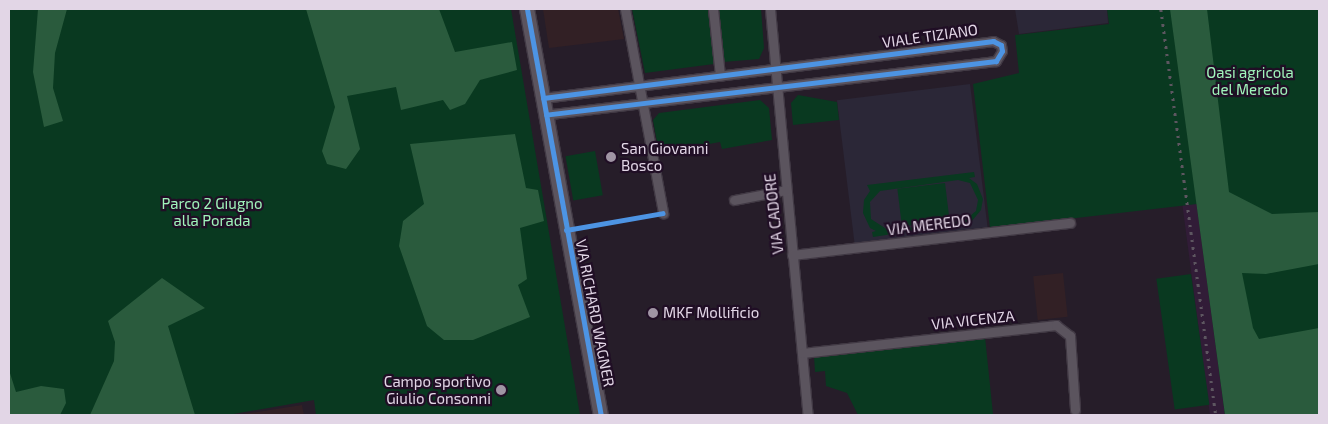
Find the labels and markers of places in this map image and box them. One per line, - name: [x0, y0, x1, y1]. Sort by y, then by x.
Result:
- place label: San Giovanni Bosco: [621, 139, 709, 174]
- marker: San Giovanni Bosco: [605, 151, 617, 163]
- place label: MKF Mollificio: [663, 304, 759, 322]
- marker: MKF Mollificio: [647, 307, 659, 319]
- place label: Campo sportivo Giulio Consonni: [384, 372, 491, 407]
- marker: Campo sportivo Giulio Consonni: [495, 384, 507, 396]

